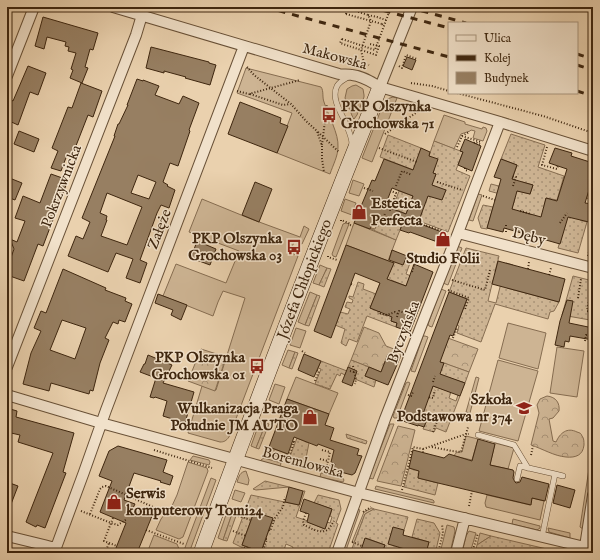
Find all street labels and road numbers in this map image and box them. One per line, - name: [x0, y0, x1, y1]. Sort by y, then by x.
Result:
- street label: Makowska: [301, 39, 370, 74]
- street label: Pokrzywnicka: [37, 142, 86, 230]
- street label: Załęże: [143, 206, 176, 252]
- street label: Józefa Chłopickiego: [272, 216, 336, 344]
- street label: Dęby: [510, 223, 548, 250]
- street label: Byczyńska: [383, 298, 424, 366]
- street label: Boremlowska: [260, 442, 346, 483]

